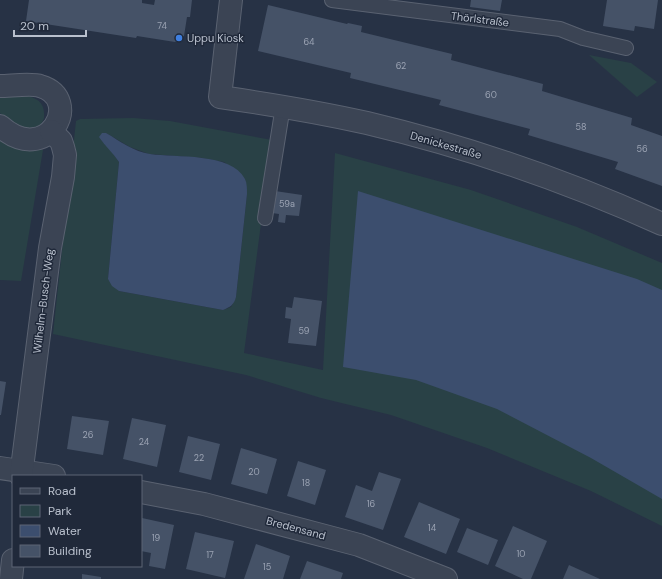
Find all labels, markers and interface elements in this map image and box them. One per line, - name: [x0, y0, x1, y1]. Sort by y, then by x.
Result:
- street label: Thörlstraße: [450, 8, 510, 30]
- scale bar: [14, 12, 86, 38]
- text: 20 m: [20, 18, 49, 34]
- house number: 74: [157, 20, 167, 32]
- place label: Uppu Kiosk: [187, 31, 244, 45]
- marker: Uppu Kiosk: [174, 33, 184, 43]
- house number: 64: [303, 36, 315, 48]
- house number: 62: [396, 60, 406, 72]
- house number: 60: [485, 89, 497, 101]
- house number: 58: [576, 121, 586, 133]
- street label: Denickestraße: [409, 128, 483, 162]
- house number: 56: [636, 143, 648, 155]
- house number: 59a: [279, 198, 295, 210]
- street label: Wilhelm-Busch-Weg: [30, 248, 56, 354]
- house number: 59: [299, 325, 310, 337]
- house number: 26: [83, 429, 94, 441]
- house number: 24: [139, 436, 150, 448]
- house number: 22: [194, 452, 204, 464]
- house number: 20: [248, 466, 260, 478]
- legend: [12, 475, 142, 567]
- house number: 18: [302, 477, 310, 489]
- text: Road: [48, 483, 76, 499]
- house number: 16: [367, 498, 376, 510]
- text: Park: [48, 503, 72, 519]
- street label: Bredensand: [265, 513, 327, 543]
- house number: 14: [428, 522, 437, 534]
- text: Water: [48, 523, 82, 539]
- house number: 19: [152, 532, 161, 544]
- text: Building: [48, 543, 92, 559]
- house number: 10: [517, 548, 525, 560]
- house number: 17: [206, 549, 214, 561]
- house number: 15: [263, 561, 271, 573]

